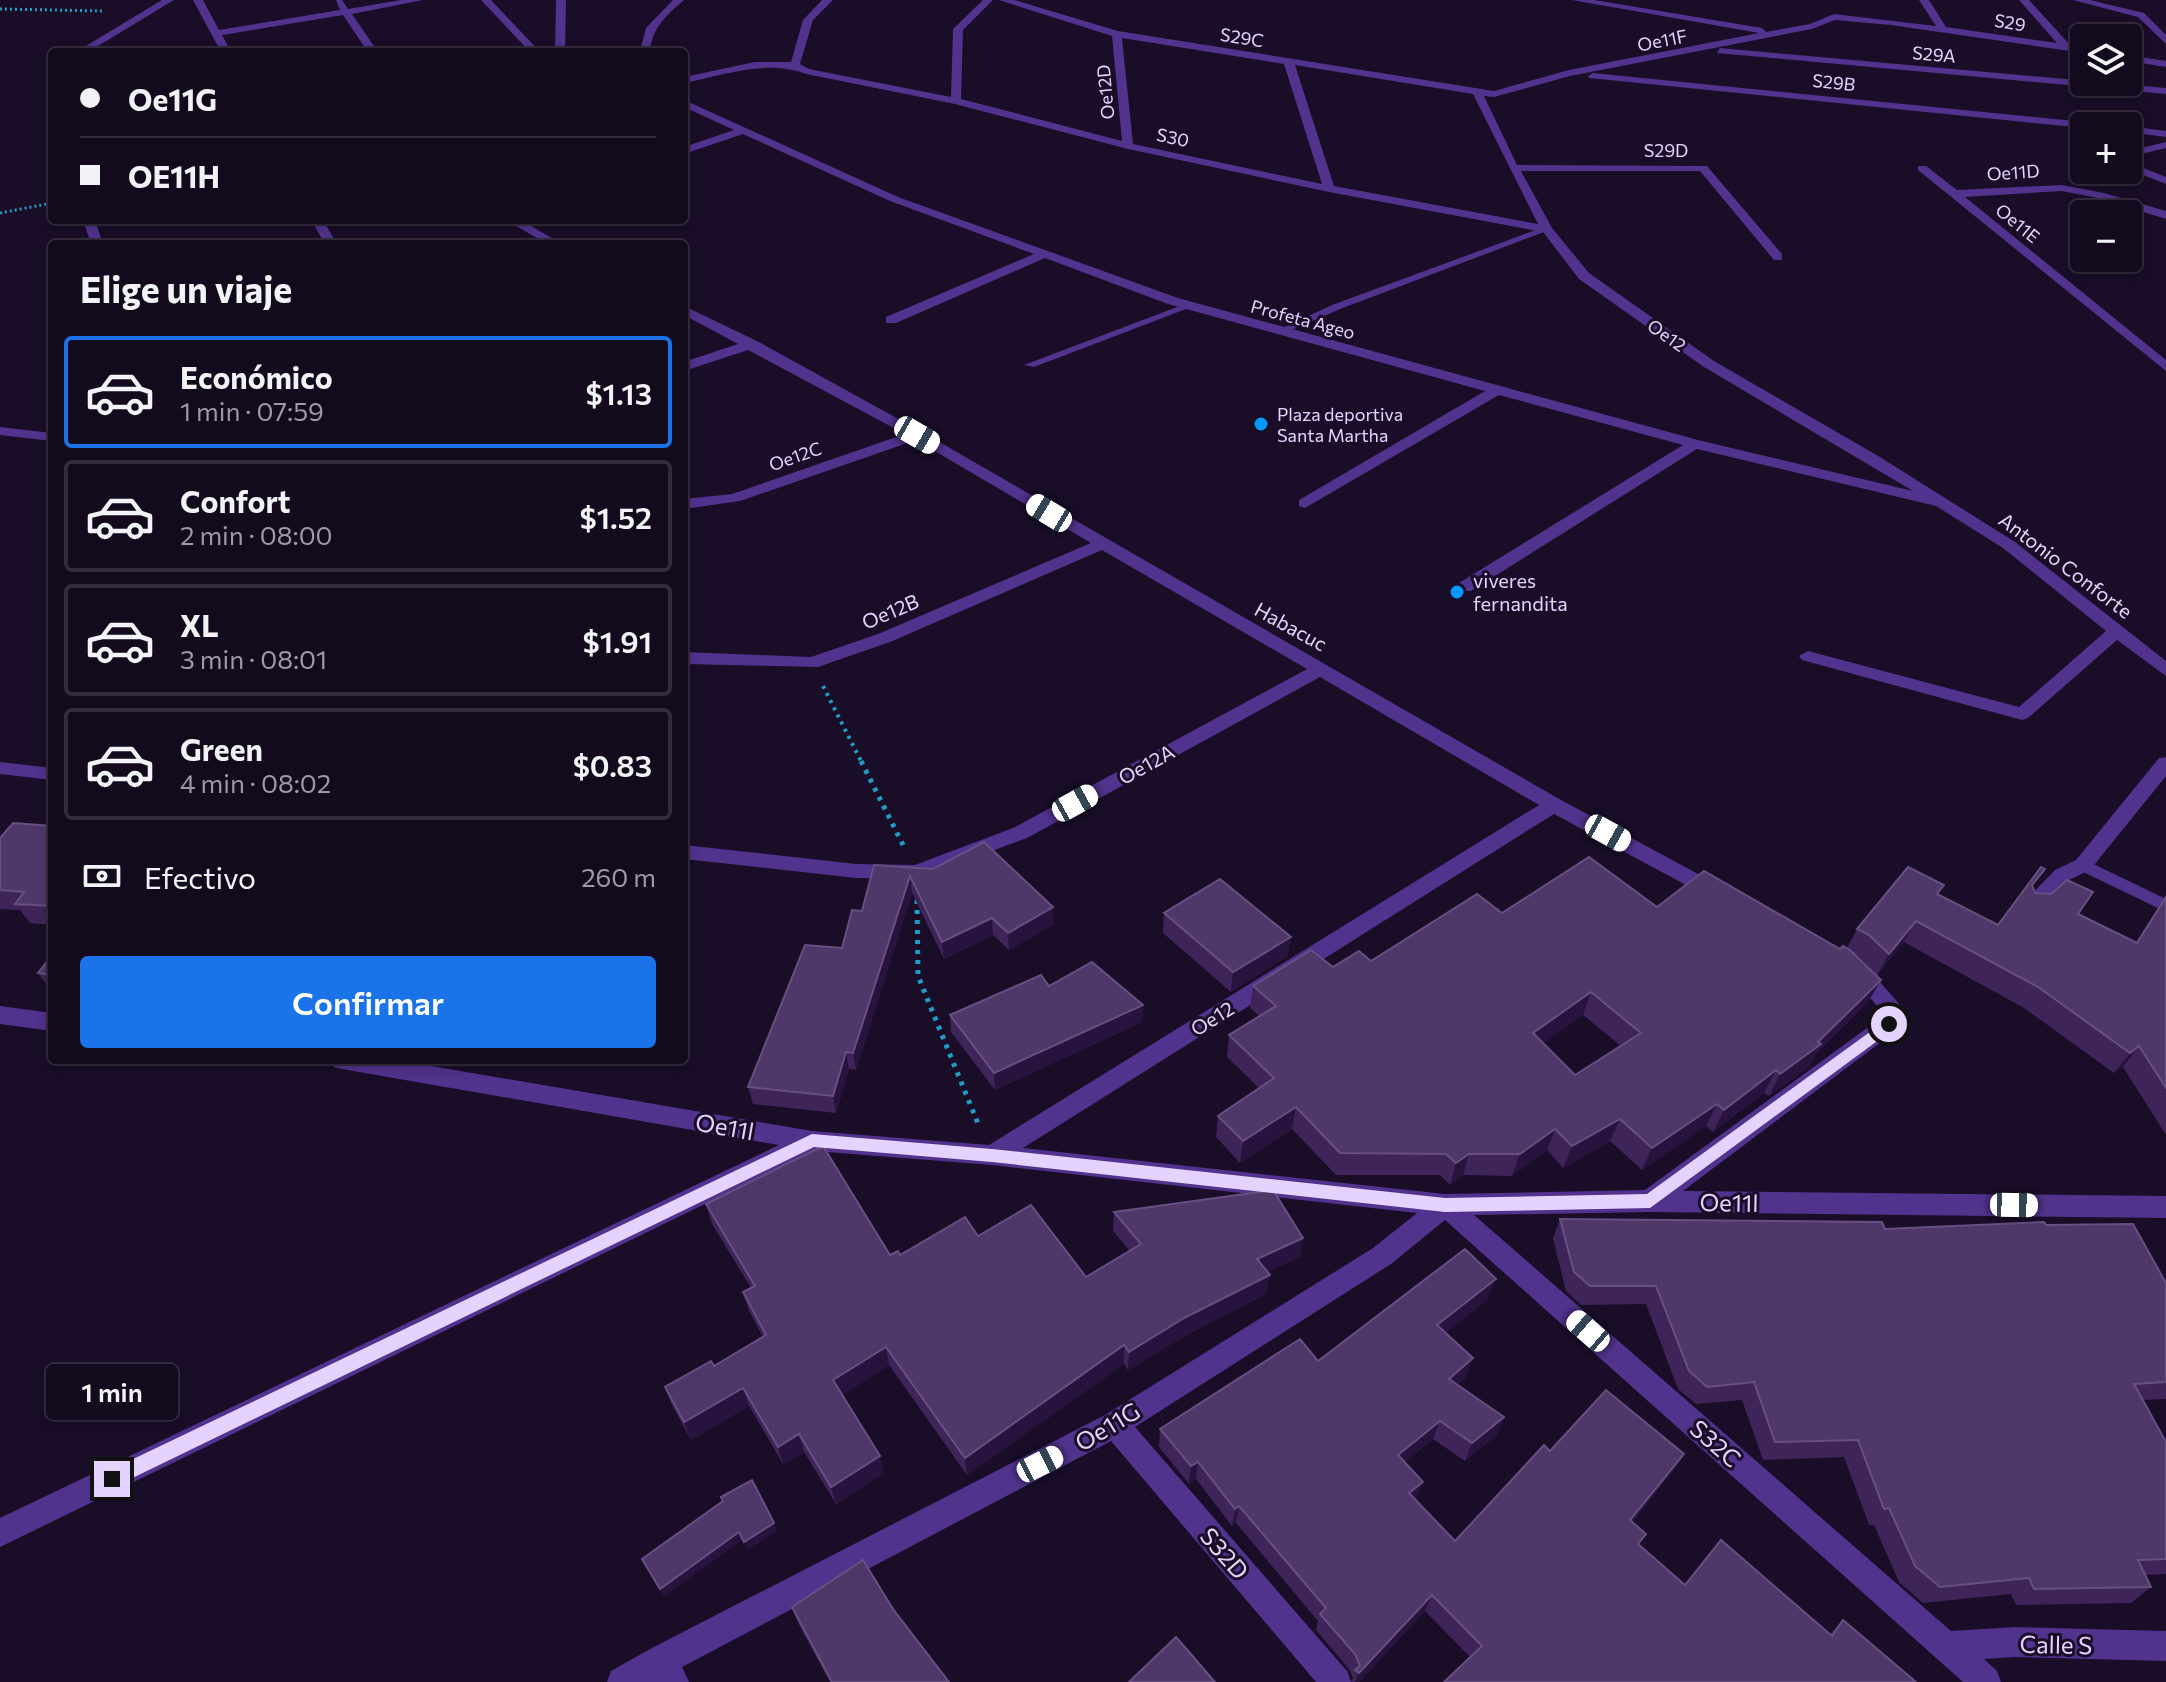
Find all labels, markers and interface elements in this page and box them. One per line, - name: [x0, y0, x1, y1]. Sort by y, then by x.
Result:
- street label: S29: [1993, 9, 2027, 35]
- street label: S29C: [1219, 23, 1265, 51]
- street label: Oe11F: [1635, 24, 1689, 56]
- map controls: [2070, 24, 2142, 272]
- button: layers: [2070, 24, 2142, 96]
- street label: S29A: [1911, 41, 1957, 67]
- street label: Oe12D: [1092, 64, 1118, 120]
- street label: S29B: [1811, 69, 1857, 95]
- text: Oe11G: [128, 80, 217, 117]
- button: +: [2070, 112, 2142, 184]
- street label: S30: [1155, 123, 1191, 151]
- street label: S29D: [1644, 139, 1688, 161]
- text: OE11H: [128, 157, 220, 194]
- street label: Oe11D: [1986, 159, 2040, 185]
- street label: Oe11E: [1992, 199, 2044, 247]
- button: −: [2070, 200, 2142, 272]
- text: Elige un viaje: [80, 266, 292, 310]
- street label: Profeta Ageo: [1249, 295, 1357, 343]
- street label: Oe12: [1644, 314, 1690, 356]
- icon: car: [84, 356, 156, 428]
- text: Económico: [180, 358, 333, 395]
- text: $1.13: [585, 374, 652, 411]
- text: 1 min · 07:59: [180, 395, 324, 426]
- place label: Plaza deportiva Santa Martha: [1277, 403, 1403, 446]
- car: [890, 413, 944, 457]
- marker: Plaza deportiva Santa Martha: [1252, 415, 1270, 433]
- street label: Oe12C: [766, 437, 824, 475]
- icon: car: [84, 480, 156, 552]
- text: Confort: [180, 482, 291, 519]
- car: [1022, 490, 1076, 536]
- text: $1.52: [580, 498, 652, 535]
- street label: Antonio Conforte: [1995, 507, 2137, 623]
- text: 2 min · 08:00: [180, 519, 333, 550]
- place label: viveres fernandita: [1473, 568, 1568, 615]
- marker: viveres fernandita: [1448, 583, 1466, 601]
- street label: Oe12B: [858, 588, 922, 634]
- street label: Habacuc: [1251, 596, 1331, 656]
- icon: car: [84, 604, 156, 676]
- text: XL: [180, 606, 219, 643]
- text: $1.91: [583, 622, 652, 659]
- text: 3 min · 08:01: [180, 643, 327, 674]
- icon: car: [84, 728, 156, 800]
- text: Green: [180, 730, 263, 767]
- street label: Oe12A: [1114, 739, 1178, 789]
- text: $0.83: [573, 746, 652, 783]
- text: 4 min · 08:02: [180, 767, 331, 798]
- car: [1048, 781, 1102, 825]
- car: [1581, 811, 1635, 855]
- icon: cash: [80, 854, 124, 898]
- text: Efectivo: [144, 858, 256, 895]
- text: 260 m: [581, 861, 656, 892]
- button: Confirmar: [80, 956, 656, 1048]
- street label: Oe12: [1186, 995, 1238, 1041]
- route start: [1871, 1006, 1907, 1042]
- street label: Oe11l: [693, 1107, 757, 1145]
- street label: Oe11l: [1699, 1187, 1759, 1217]
- car: [1990, 1193, 2038, 1217]
- car: [1562, 1306, 1614, 1356]
- callout: 1 min: [46, 1363, 178, 1419]
- text: 1 min: [81, 1376, 143, 1407]
- street label: Oe11G: [1069, 1395, 1145, 1457]
- street label: S32C: [1685, 1413, 1747, 1473]
- car: [1013, 1442, 1067, 1486]
- route end: [94, 1461, 130, 1497]
- street label: S32D: [1195, 1521, 1255, 1585]
- street label: Calle S: [2019, 1629, 2093, 1659]

